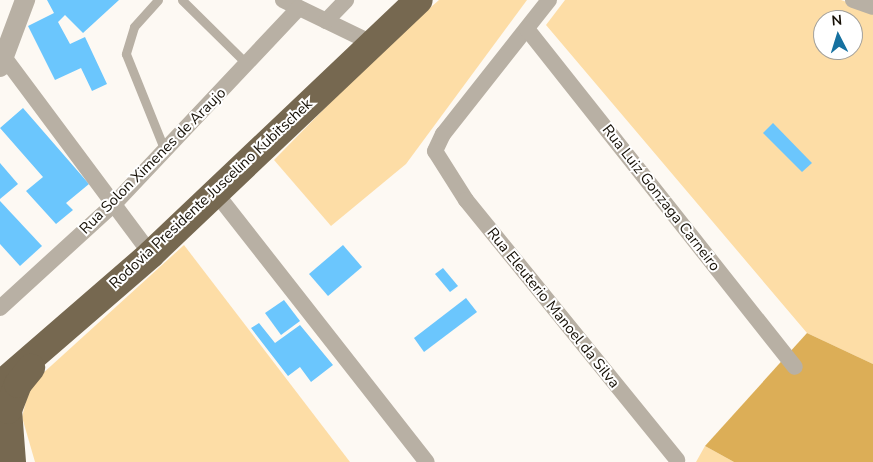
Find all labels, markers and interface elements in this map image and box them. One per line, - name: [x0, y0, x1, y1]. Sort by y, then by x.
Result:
- north arrow: [813, 10, 863, 60]
- text: N: [831, 11, 843, 30]
- street label: Rua Solon Ximenes de Araujo: [76, 84, 230, 238]
- street label: Rodovia Presidente Juscelino Kubitschek: [106, 95, 316, 293]
- street label: Rua Luiz Gonzaga Carneiro: [598, 121, 724, 275]
- street label: Rua Eleuterio Manoel da Silva: [483, 224, 623, 392]

